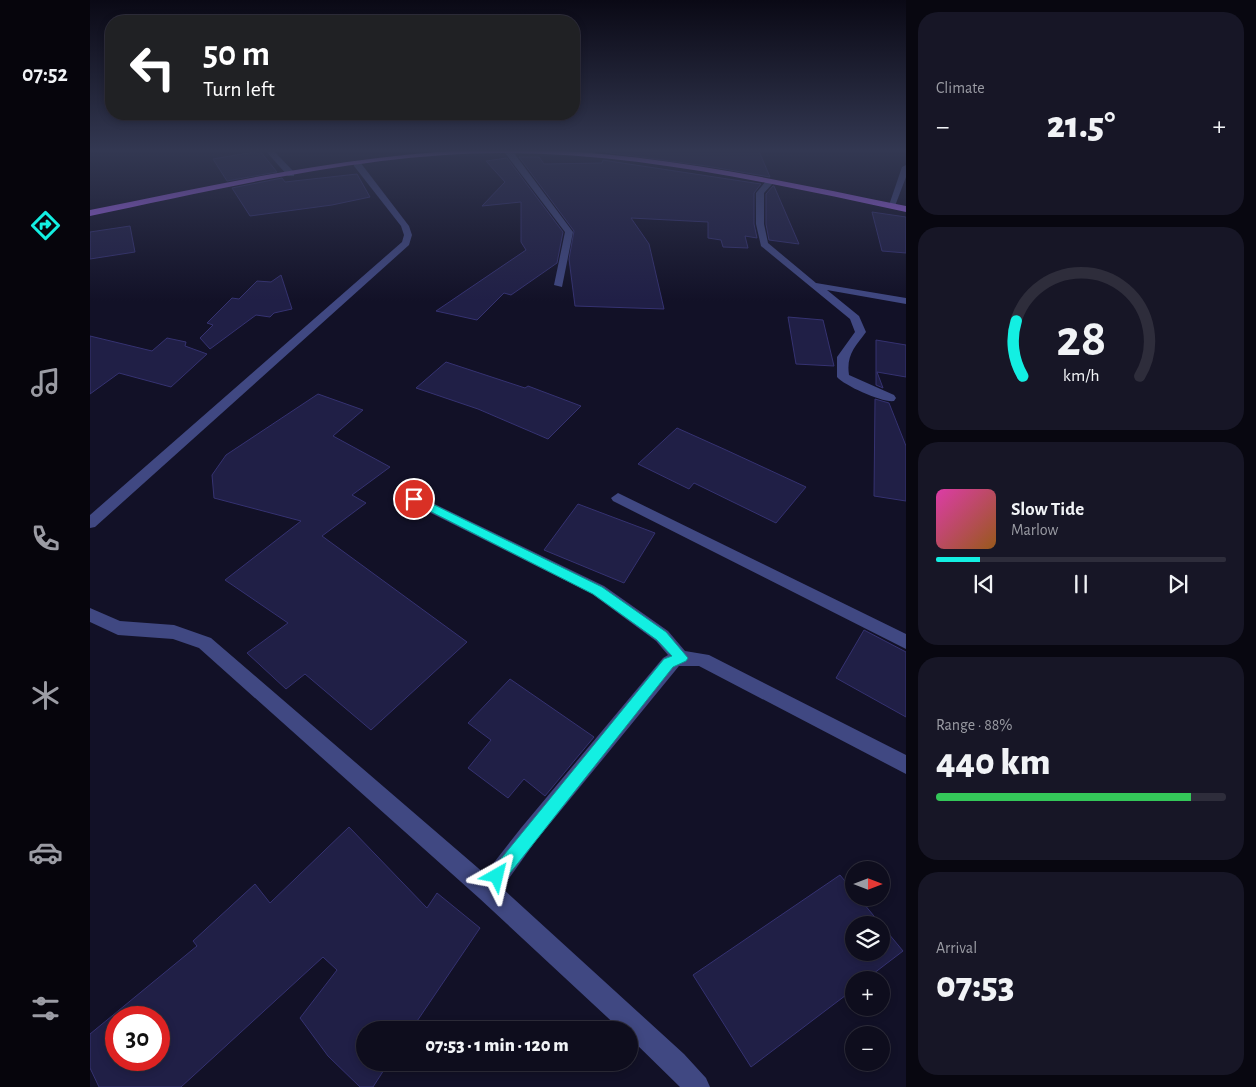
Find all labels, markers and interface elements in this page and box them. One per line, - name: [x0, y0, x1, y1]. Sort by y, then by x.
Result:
- icon: left: [120, 35, 185, 100]
- text: 50 m: [203, 37, 270, 72]
- text: 07:52: [22, 63, 68, 85]
- text: Turn left: [203, 78, 275, 100]
- text: Climate: [936, 80, 985, 96]
- text: 21.5°: [1047, 107, 1115, 145]
- text: −: [936, 113, 949, 141]
- text: +: [1213, 113, 1226, 141]
- icon: directions: [28, 208, 63, 243]
- text: 28: [1056, 313, 1106, 365]
- icon: music: [28, 365, 63, 400]
- text: km/h: [1063, 367, 1099, 385]
- pin: [393, 478, 435, 520]
- icon: arrive: [400, 485, 428, 513]
- text: Slow Tide: [1011, 500, 1084, 519]
- icon: phone: [28, 521, 63, 556]
- text: Marlow: [1011, 522, 1058, 538]
- icon: previous: [970, 570, 998, 598]
- icon: pause: [1067, 570, 1095, 598]
- icon: next: [1164, 570, 1192, 598]
- icon: climate: [28, 678, 63, 713]
- text: Range · 88%: [936, 717, 1013, 733]
- text: 440 km: [936, 744, 1051, 782]
- icon: car: [28, 835, 63, 870]
- position arrow: [470, 849, 522, 901]
- north arrow: [845, 861, 890, 906]
- map controls: [845, 861, 890, 1071]
- button: layers: [845, 916, 890, 961]
- text: Arrival: [936, 940, 977, 956]
- text: 07:53: [936, 967, 1014, 1005]
- button: +: [845, 971, 890, 1016]
- icon: filters: [28, 991, 63, 1026]
- speed limit sign: 30: [105, 1006, 170, 1071]
- button: −: [845, 1026, 890, 1071]
- text: 07:53 · 1 min · 120 m: [425, 1036, 569, 1055]

